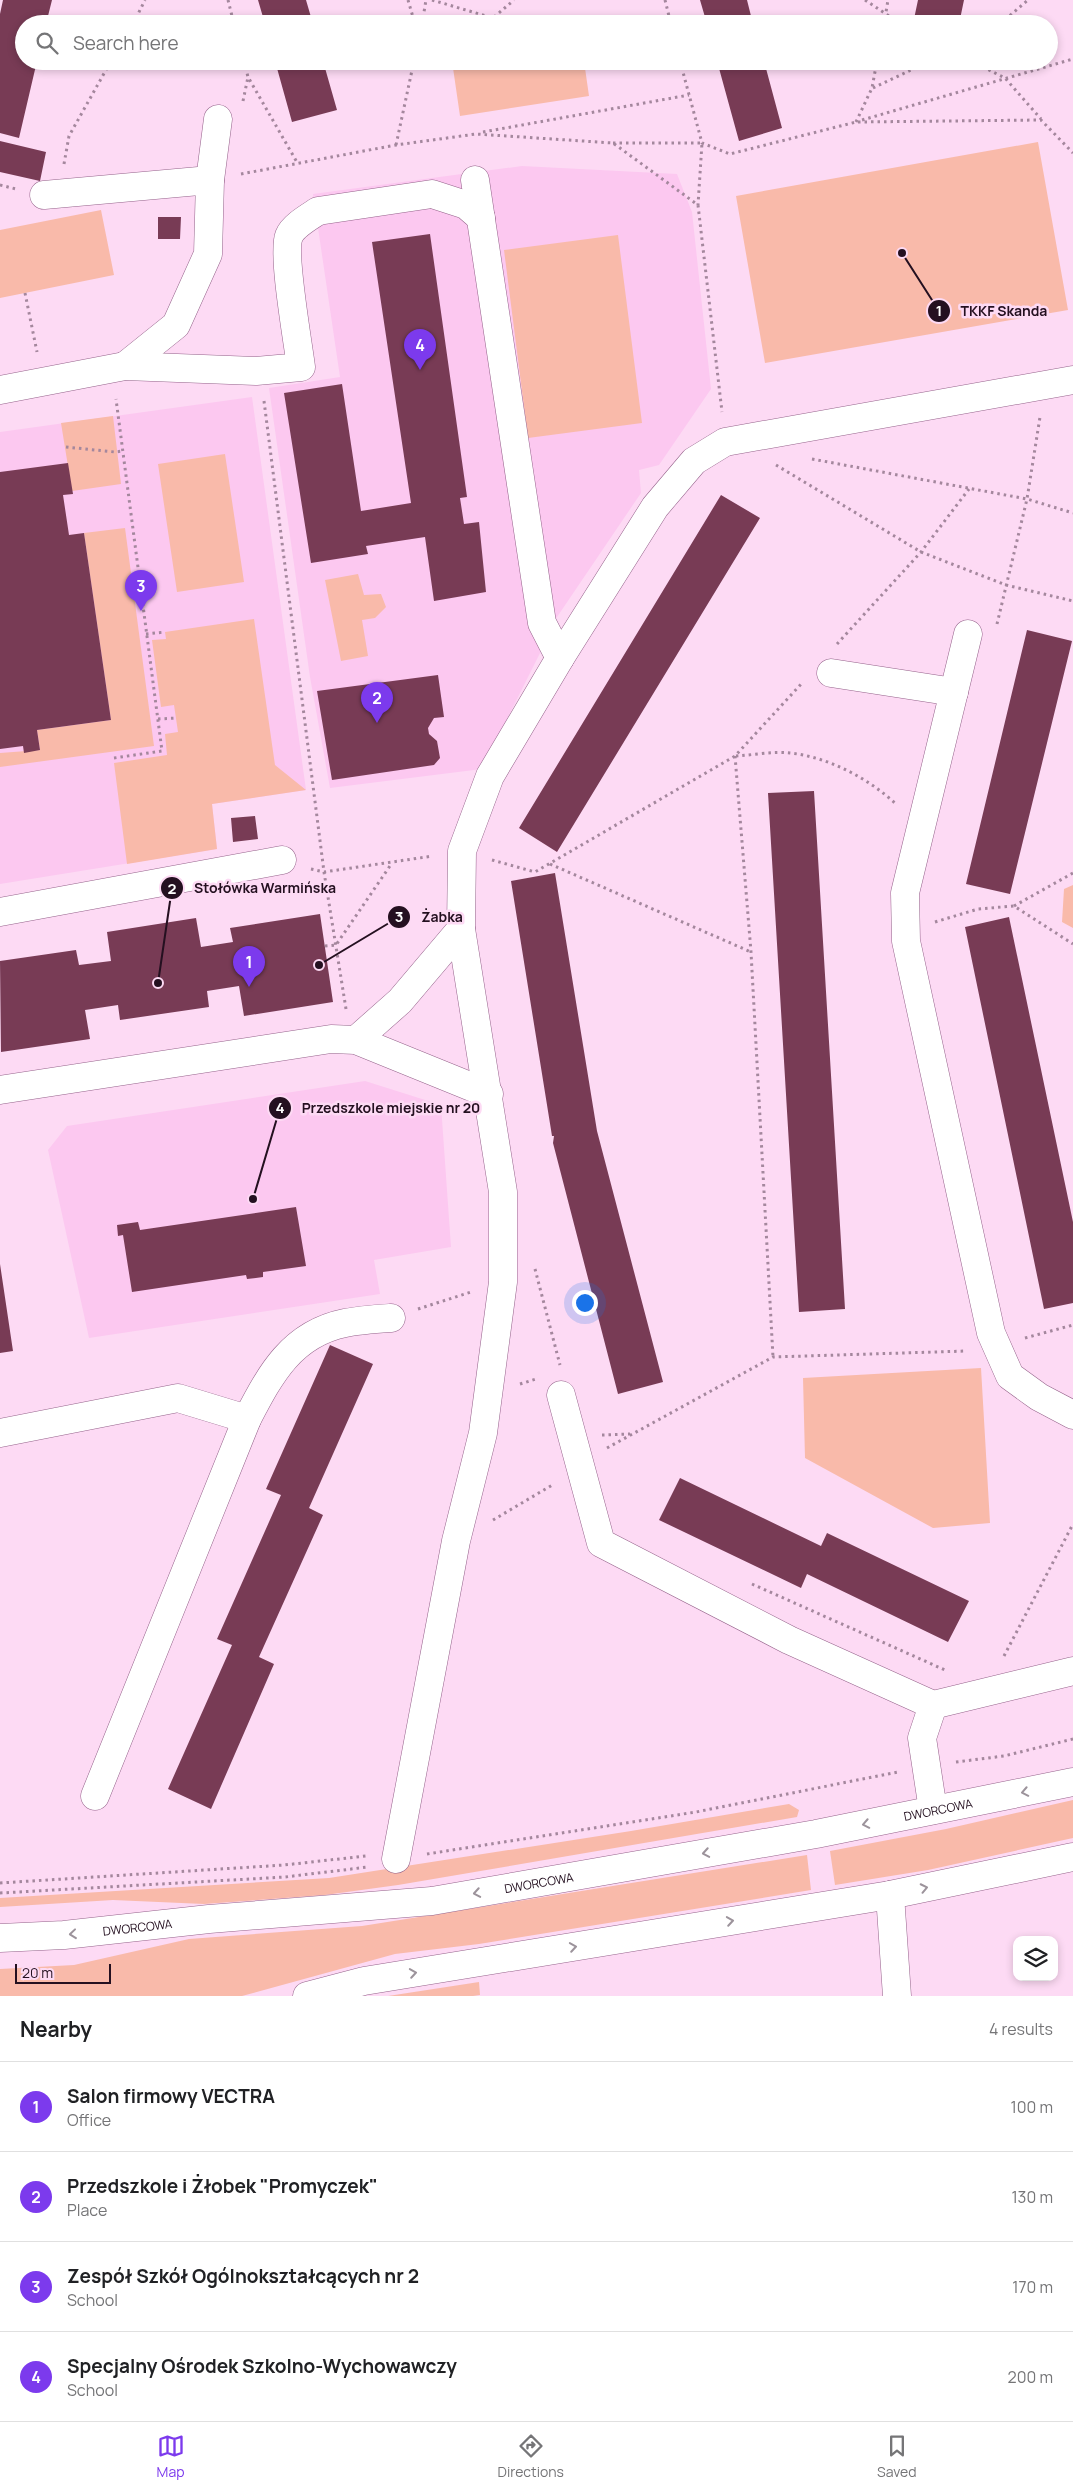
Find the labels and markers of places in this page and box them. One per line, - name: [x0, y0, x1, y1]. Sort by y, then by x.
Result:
- callout: TKKF Skanda: [926, 296, 1058, 325]
- pin: 4: [404, 329, 436, 370]
- pin: 3: [125, 570, 157, 611]
- pin: 2: [361, 682, 393, 723]
- callout: Stołówka Warmińska: [159, 874, 346, 903]
- callout: Żabka: [387, 903, 473, 932]
- pin: 1: [233, 946, 265, 987]
- callout: Przedszkole miejskie nr 20: [267, 1093, 491, 1122]

